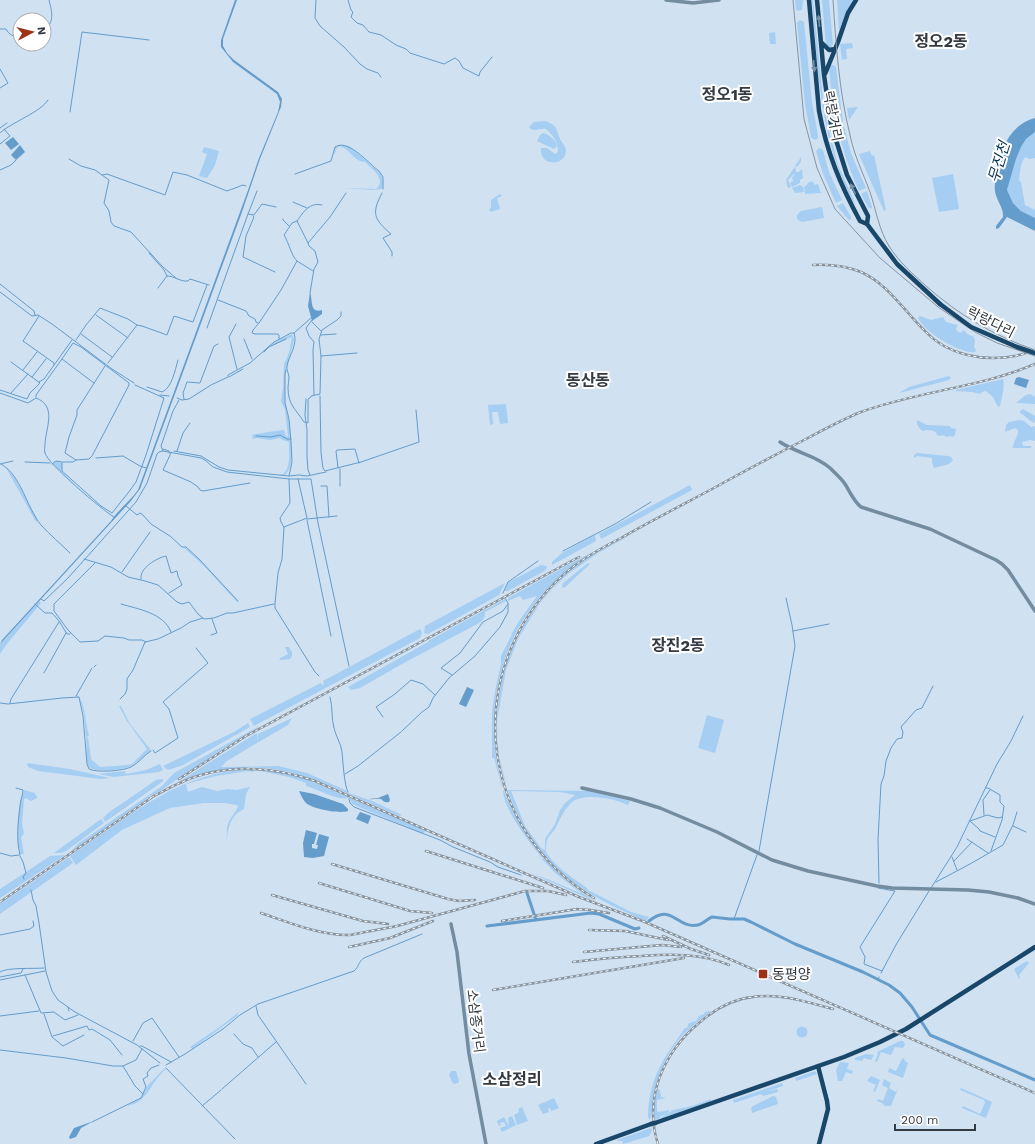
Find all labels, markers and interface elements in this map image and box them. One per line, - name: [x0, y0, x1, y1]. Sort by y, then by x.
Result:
- north arrow: [12, 12, 52, 52]
- one-way arrow: [816, 15, 823, 27]
- text: N: [34, 26, 48, 36]
- district label: 정오2동: [914, 32, 968, 51]
- one-way arrow: [811, 60, 818, 73]
- district label: 정오1동: [701, 85, 753, 104]
- street label: 락랑거리: [820, 89, 846, 143]
- water label: 무진천: [984, 137, 1014, 184]
- one-way arrow: [850, 183, 856, 194]
- street label: 락랑다리: [964, 303, 1018, 341]
- district label: 동산동: [566, 371, 610, 390]
- district label: 장진2동: [651, 636, 705, 655]
- place label: 동평양: [772, 966, 811, 982]
- marker: 동평양: [757, 968, 769, 980]
- street label: 소삼종거리: [464, 988, 488, 1054]
- district label: 소삼정리: [483, 1070, 541, 1089]
- scale bar: [895, 1106, 975, 1132]
- text: 200 m: [901, 1113, 938, 1127]

